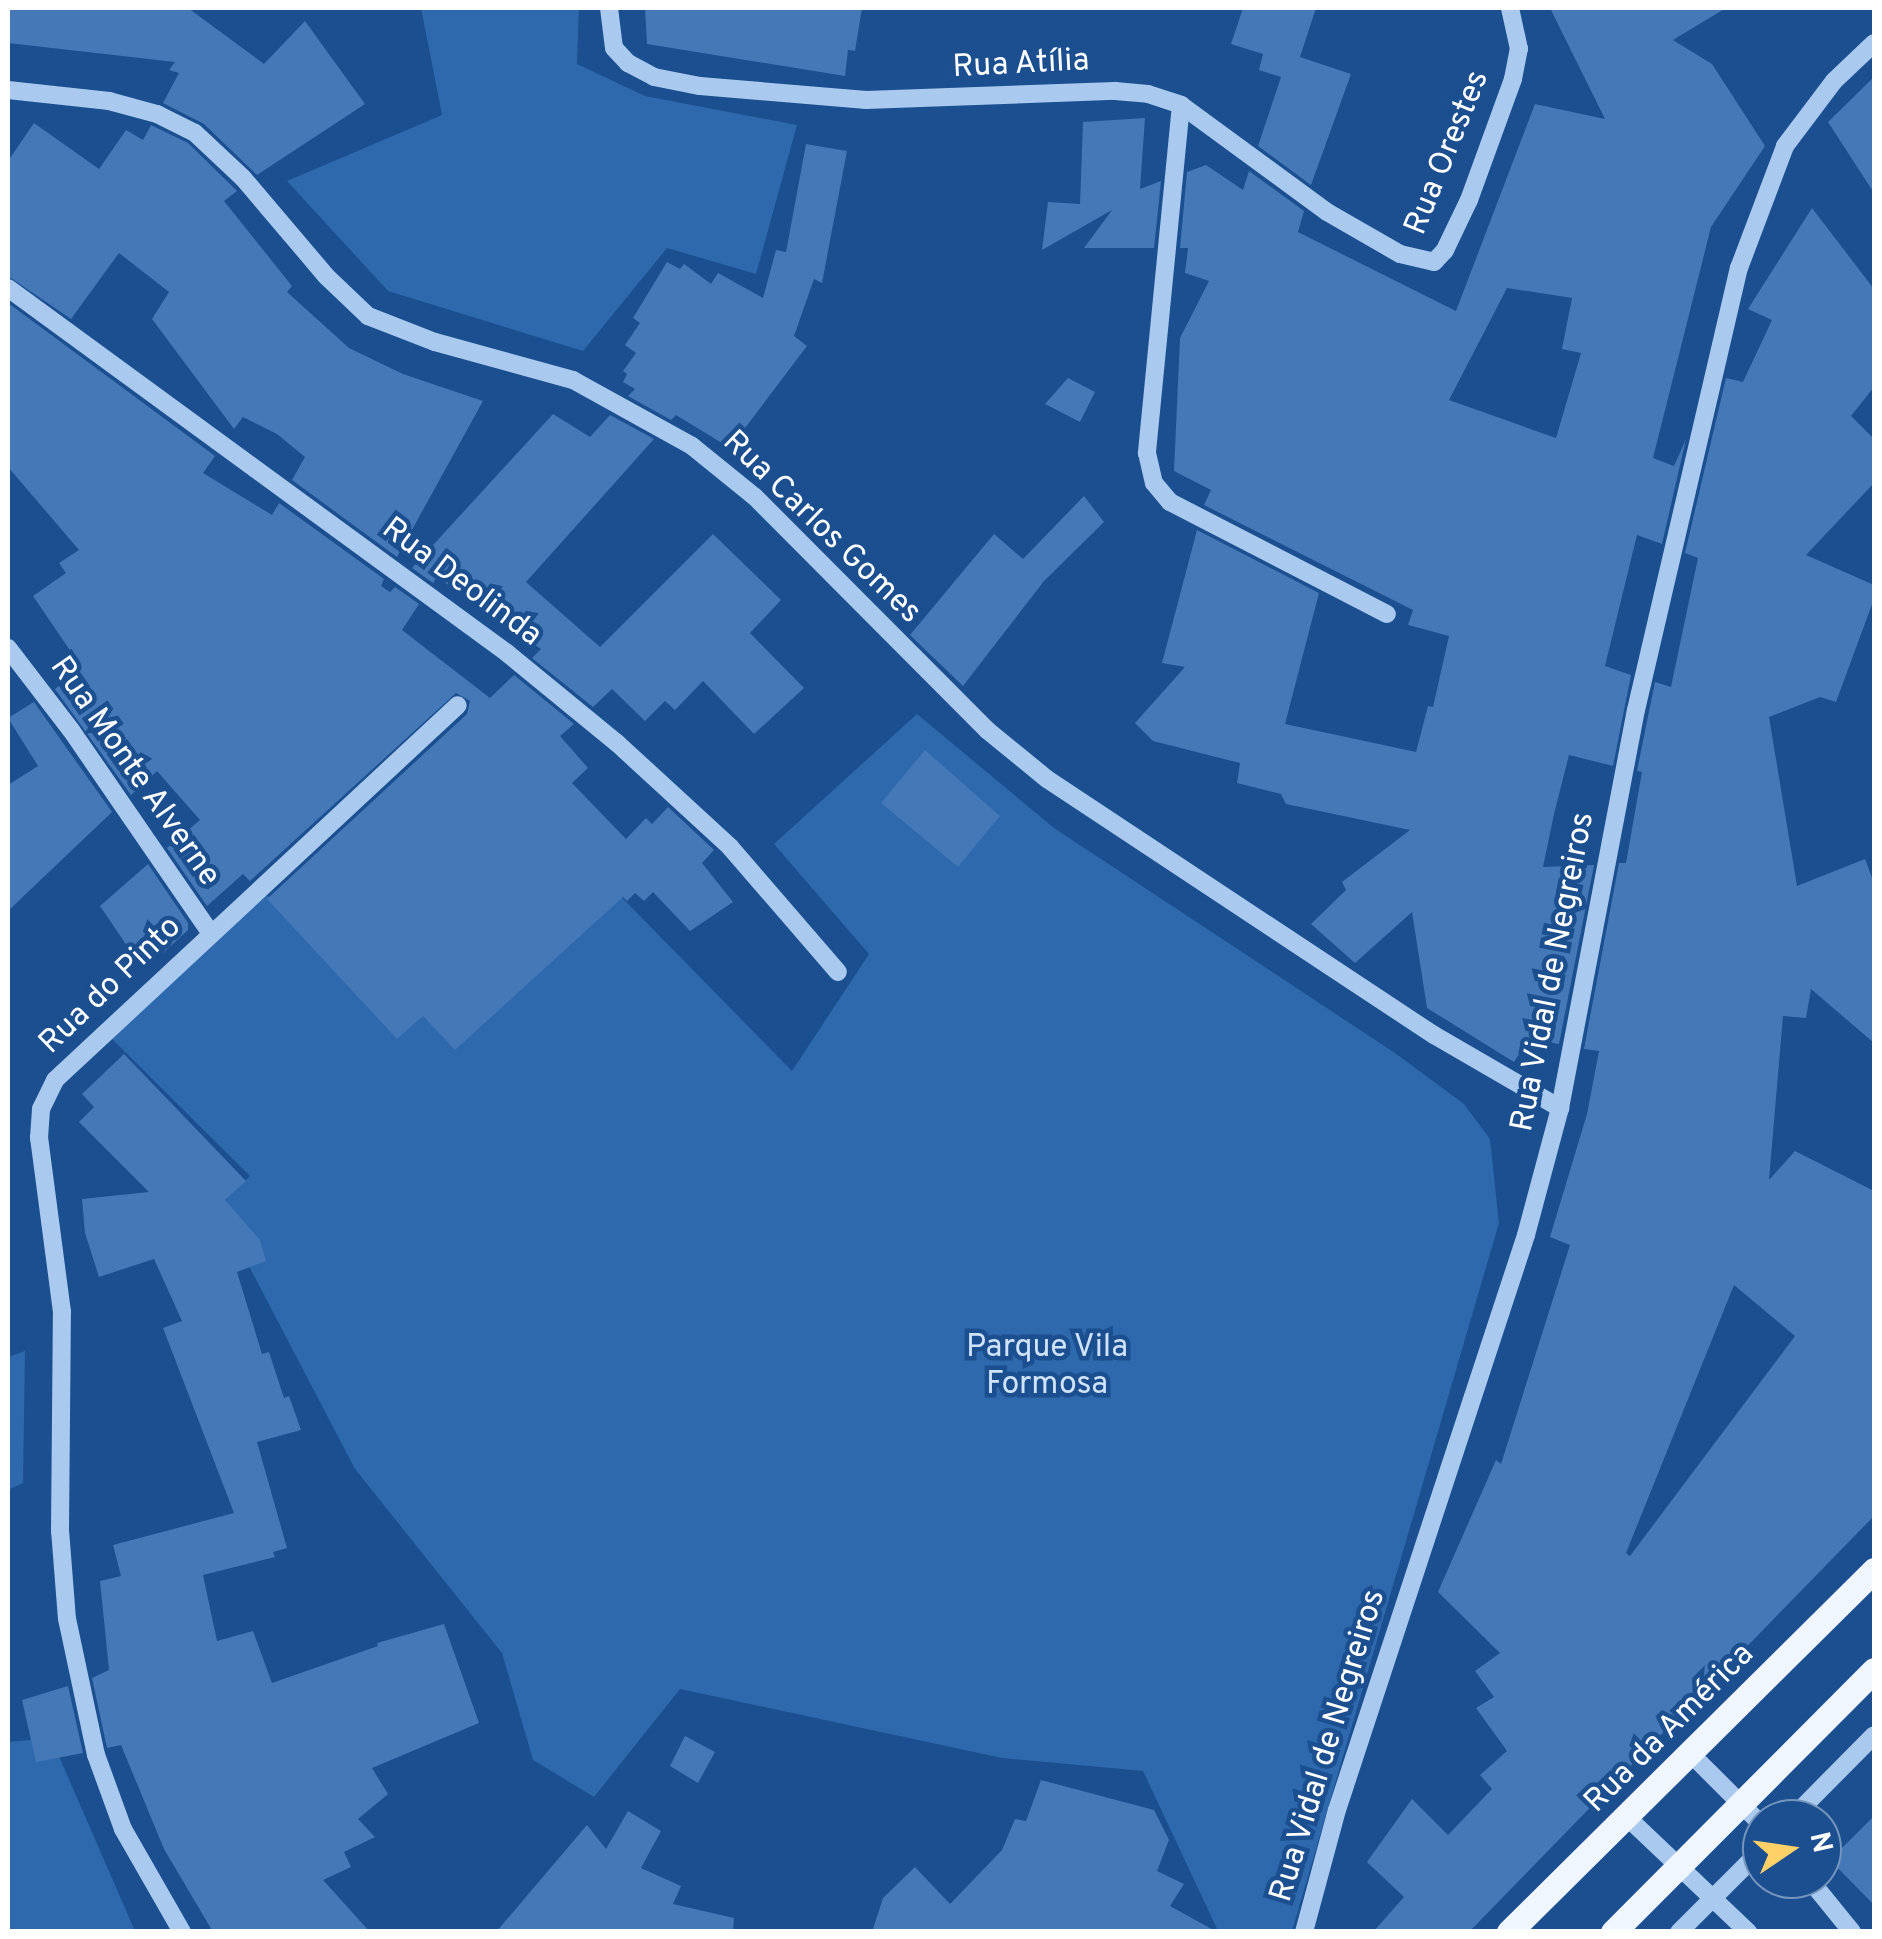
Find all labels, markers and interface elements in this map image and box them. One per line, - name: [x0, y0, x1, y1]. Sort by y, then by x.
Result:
- street label: Rua Atília: [951, 42, 1091, 88]
- street label: Rua Orestes: [1398, 65, 1498, 241]
- street label: Rua Carlos Gomes: [714, 423, 928, 633]
- street label: Rua Deolinda: [373, 510, 549, 656]
- street label: Rua Monte Alverne: [40, 649, 228, 895]
- street label: Rua Vidal de Negreiros: [1504, 808, 1604, 1136]
- street label: Rua do Pinto: [32, 909, 190, 1063]
- park label: Parque Vila Formosa: [965, 1330, 1129, 1405]
- street label: Rua Vidal de Negreiros: [1263, 1585, 1395, 1907]
- street label: Rua da América: [1577, 1636, 1763, 1822]
- north arrow: [1742, 1799, 1842, 1899]
- text: N: [1799, 1829, 1839, 1857]

